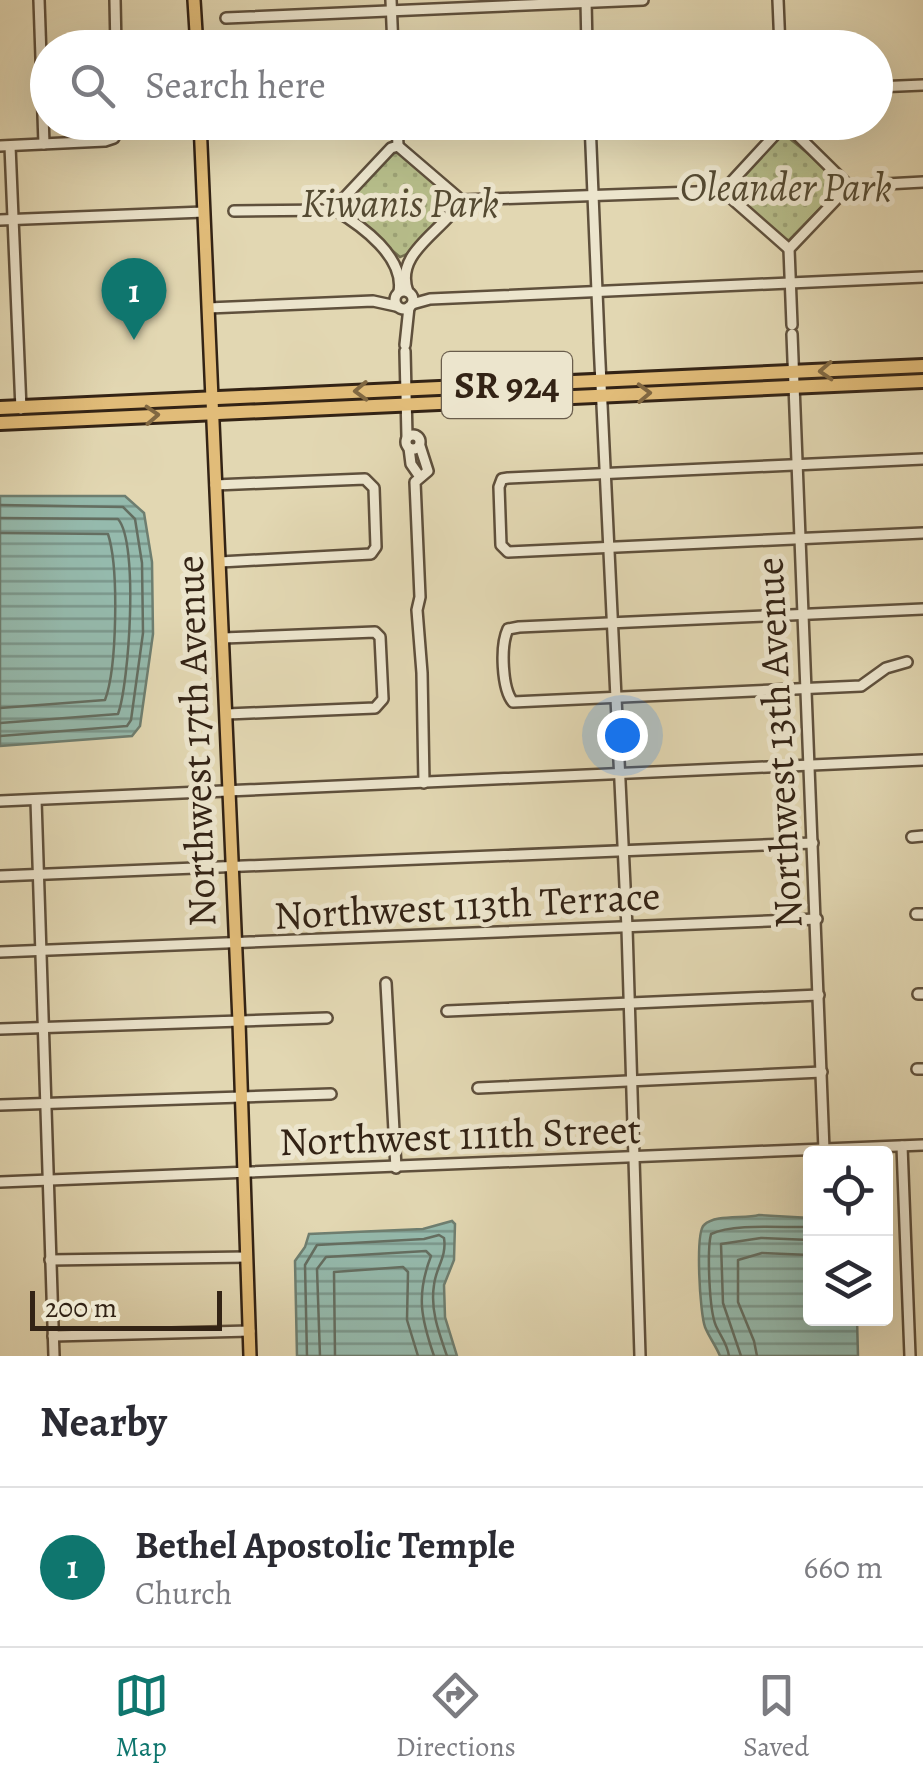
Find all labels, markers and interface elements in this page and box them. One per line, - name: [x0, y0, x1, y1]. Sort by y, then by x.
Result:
- search box: [30, 30, 893, 140]
- icon: search: [65, 58, 120, 113]
- text: Search here: [145, 59, 326, 111]
- park label: Oleander Park: [680, 160, 892, 215]
- park label: Kiwanis Park: [301, 176, 499, 231]
- pin: 1: [102, 258, 166, 340]
- road number: SR 924: [442, 352, 572, 418]
- one-way arrow: [817, 360, 833, 381]
- one-way arrow: [353, 380, 369, 401]
- one-way arrow: [637, 383, 653, 404]
- one-way arrow: [144, 405, 160, 426]
- street label: Northwest 17th Avenue: [162, 554, 229, 928]
- street label: Northwest 13th Avenue: [741, 556, 816, 930]
- your location: [597, 710, 648, 761]
- street label: Northwest 113th Terrace: [273, 868, 662, 943]
- street label: Northwest 111th Street: [278, 1102, 642, 1169]
- map controls: [803, 1146, 893, 1326]
- button: locate: [803, 1146, 893, 1236]
- button: layers: [803, 1236, 893, 1326]
- scale bar: [30, 1286, 222, 1330]
- text: 200 m: [45, 1289, 117, 1327]
- text: Nearby: [40, 1393, 167, 1450]
- text: Bethel Apostolic Temple: [135, 1519, 515, 1571]
- text: 1: [67, 1545, 78, 1589]
- text: 660 m: [803, 1545, 883, 1589]
- text: Church: [135, 1571, 232, 1615]
- tab: Map: [114, 1668, 169, 1766]
- tab: Directions: [396, 1668, 516, 1766]
- tab: Saved: [743, 1668, 809, 1766]

